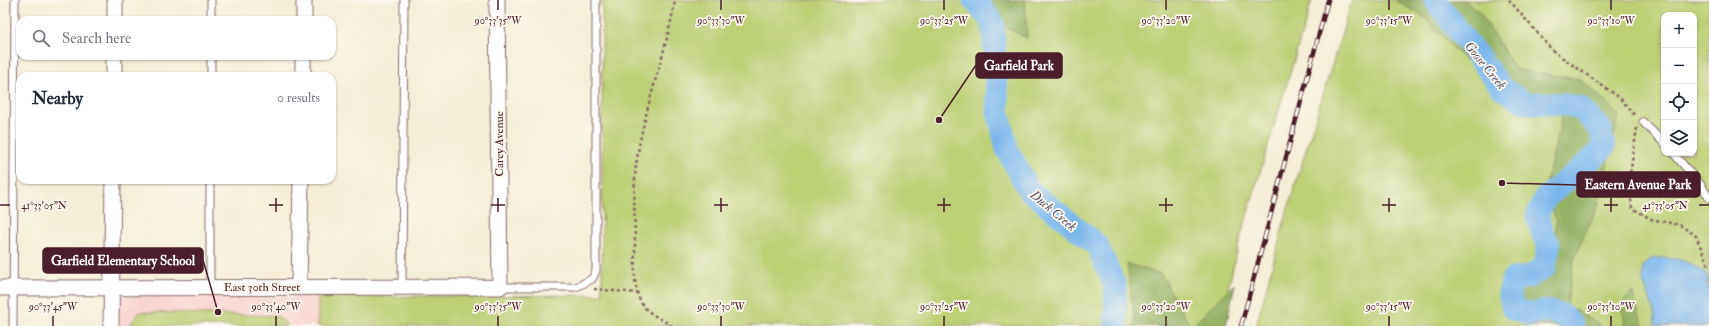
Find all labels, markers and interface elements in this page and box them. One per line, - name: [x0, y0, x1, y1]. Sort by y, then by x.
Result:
- map controls: [1661, 12, 1697, 156]
- button: +: [1661, 12, 1697, 48]
- text: 90°33'35"W: [474, 15, 522, 27]
- text: 90°33'30"W: [696, 15, 746, 27]
- text: 90°33'25"W: [919, 15, 969, 27]
- text: 90°33'20"W: [1141, 15, 1191, 27]
- text: 90°33'15"W: [1365, 15, 1413, 27]
- text: 90°33'10"W: [1586, 15, 1635, 27]
- search box: [16, 16, 336, 60]
- icon: search: [30, 27, 52, 49]
- text: Search here: [62, 29, 131, 48]
- water label: Goose Creek: [1461, 38, 1509, 93]
- button: −: [1661, 48, 1697, 84]
- callout: Garfield Park: [976, 53, 1062, 78]
- text: Garfield Park: [984, 58, 1055, 74]
- button: locate: [1661, 84, 1697, 120]
- text: Nearby: [32, 88, 83, 109]
- text: 0 results: [277, 90, 320, 106]
- street label: Carey Avenue: [492, 111, 507, 177]
- button: layers: [1661, 120, 1697, 156]
- callout: Eastern Avenue Park: [1577, 172, 1700, 197]
- text: Eastern Avenue Park: [1584, 177, 1692, 193]
- water label: Duck Creek: [1026, 186, 1080, 235]
- text: 41°33'05"N: [21, 200, 67, 212]
- text: 41°33'05"N: [1642, 200, 1688, 212]
- callout: Garfield Elementary School: [43, 248, 203, 273]
- text: Garfield Elementary School: [51, 253, 196, 270]
- street label: East 30th Street: [224, 280, 300, 295]
- text: 90°33'45"W: [28, 301, 78, 313]
- text: 90°33'40"W: [250, 301, 301, 313]
- text: 90°33'35"W: [474, 301, 522, 313]
- text: 90°33'30"W: [696, 301, 746, 313]
- text: 90°33'25"W: [919, 301, 969, 313]
- text: 90°33'20"W: [1141, 301, 1191, 313]
- text: 90°33'15"W: [1365, 301, 1413, 313]
- text: 90°33'10"W: [1586, 301, 1635, 313]

